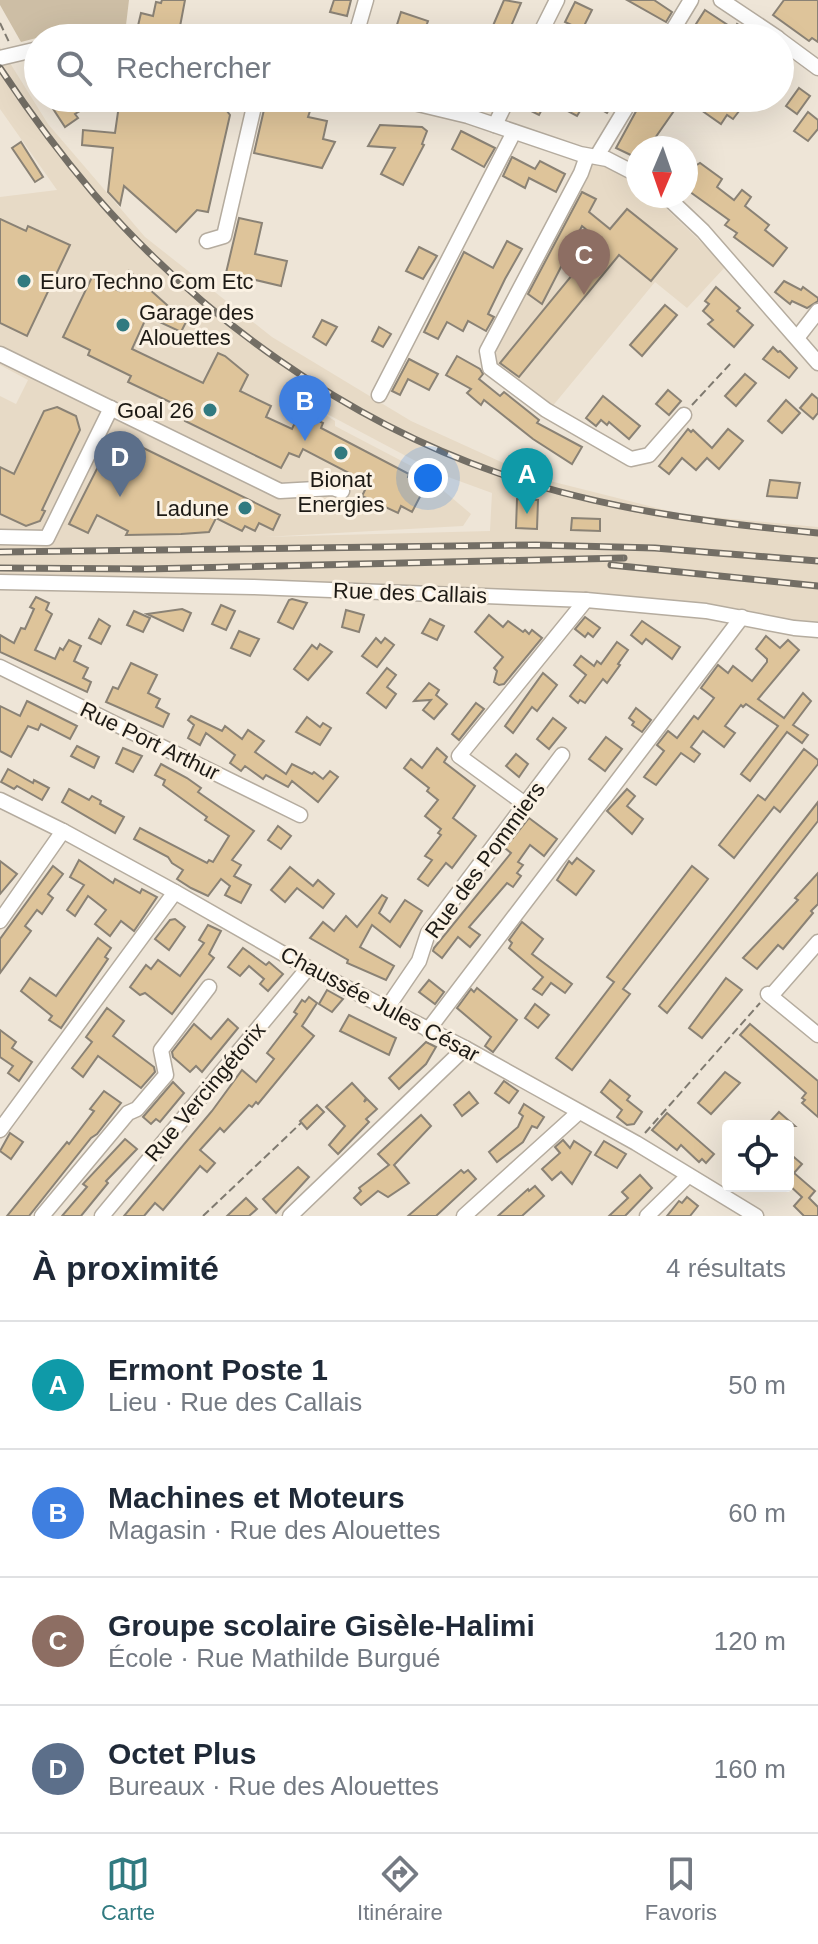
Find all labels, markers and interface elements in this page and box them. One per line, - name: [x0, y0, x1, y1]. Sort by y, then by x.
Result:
- search box: [24, 24, 794, 112]
- icon: search: [52, 46, 96, 90]
- text: Rechercher: [116, 51, 271, 84]
- north arrow: [626, 136, 698, 208]
- pin: C: [558, 229, 610, 295]
- place label: Euro Techno Com Etc: [40, 269, 254, 294]
- marker: Euro Techno Com Etc: [15, 272, 33, 290]
- place label: Garage des Alouettes: [139, 300, 254, 350]
- marker: Garage des Alouettes: [114, 316, 132, 334]
- pin: B: [279, 375, 331, 441]
- place label: Goal 26: [117, 398, 194, 423]
- marker: Goal 26: [201, 401, 219, 419]
- pin: D: [94, 431, 146, 497]
- marker: Bionat Energies: [332, 444, 350, 462]
- pin: A: [501, 448, 553, 514]
- your location: [408, 458, 448, 498]
- place label: Bionat Energies: [298, 467, 384, 517]
- place label: Ladune: [156, 496, 229, 521]
- marker: Ladune: [236, 499, 254, 517]
- street label: Rue des Callais: [333, 578, 487, 608]
- street label: Rue Port Arthur: [76, 697, 224, 785]
- street label: Rue des Pommiers: [420, 777, 550, 943]
- street label: Chaussée Jules César: [276, 941, 484, 1067]
- street label: Rue Vercingétorix: [140, 1017, 270, 1167]
- map controls: [722, 1120, 794, 1192]
- button: locate: [722, 1120, 794, 1192]
- text: À proximité: [32, 1249, 219, 1287]
- text: 4 résultats: [666, 1253, 786, 1283]
- text: Ermont Poste 1: [108, 1353, 328, 1386]
- text: A: [49, 1370, 67, 1400]
- text: 50 m: [728, 1370, 786, 1400]
- text: Lieu · Rue des Callais: [108, 1387, 362, 1417]
- text: Machines et Moteurs: [108, 1481, 405, 1514]
- text: B: [49, 1498, 67, 1528]
- text: 60 m: [728, 1498, 786, 1528]
- text: Magasin · Rue des Alouettes: [108, 1515, 440, 1545]
- text: Groupe scolaire Gisèle-Halimi: [108, 1609, 535, 1642]
- text: C: [49, 1626, 67, 1656]
- text: 120 m: [714, 1626, 786, 1656]
- text: École · Rue Mathilde Burgué: [108, 1643, 440, 1673]
- text: Octet Plus: [108, 1737, 256, 1770]
- text: D: [49, 1754, 67, 1784]
- text: 160 m: [714, 1754, 786, 1784]
- text: Bureaux · Rue des Alouettes: [108, 1771, 439, 1801]
- tab: Carte: [101, 1852, 155, 1926]
- tab: Itinéraire: [357, 1852, 443, 1926]
- tab: Favoris: [645, 1852, 717, 1926]

